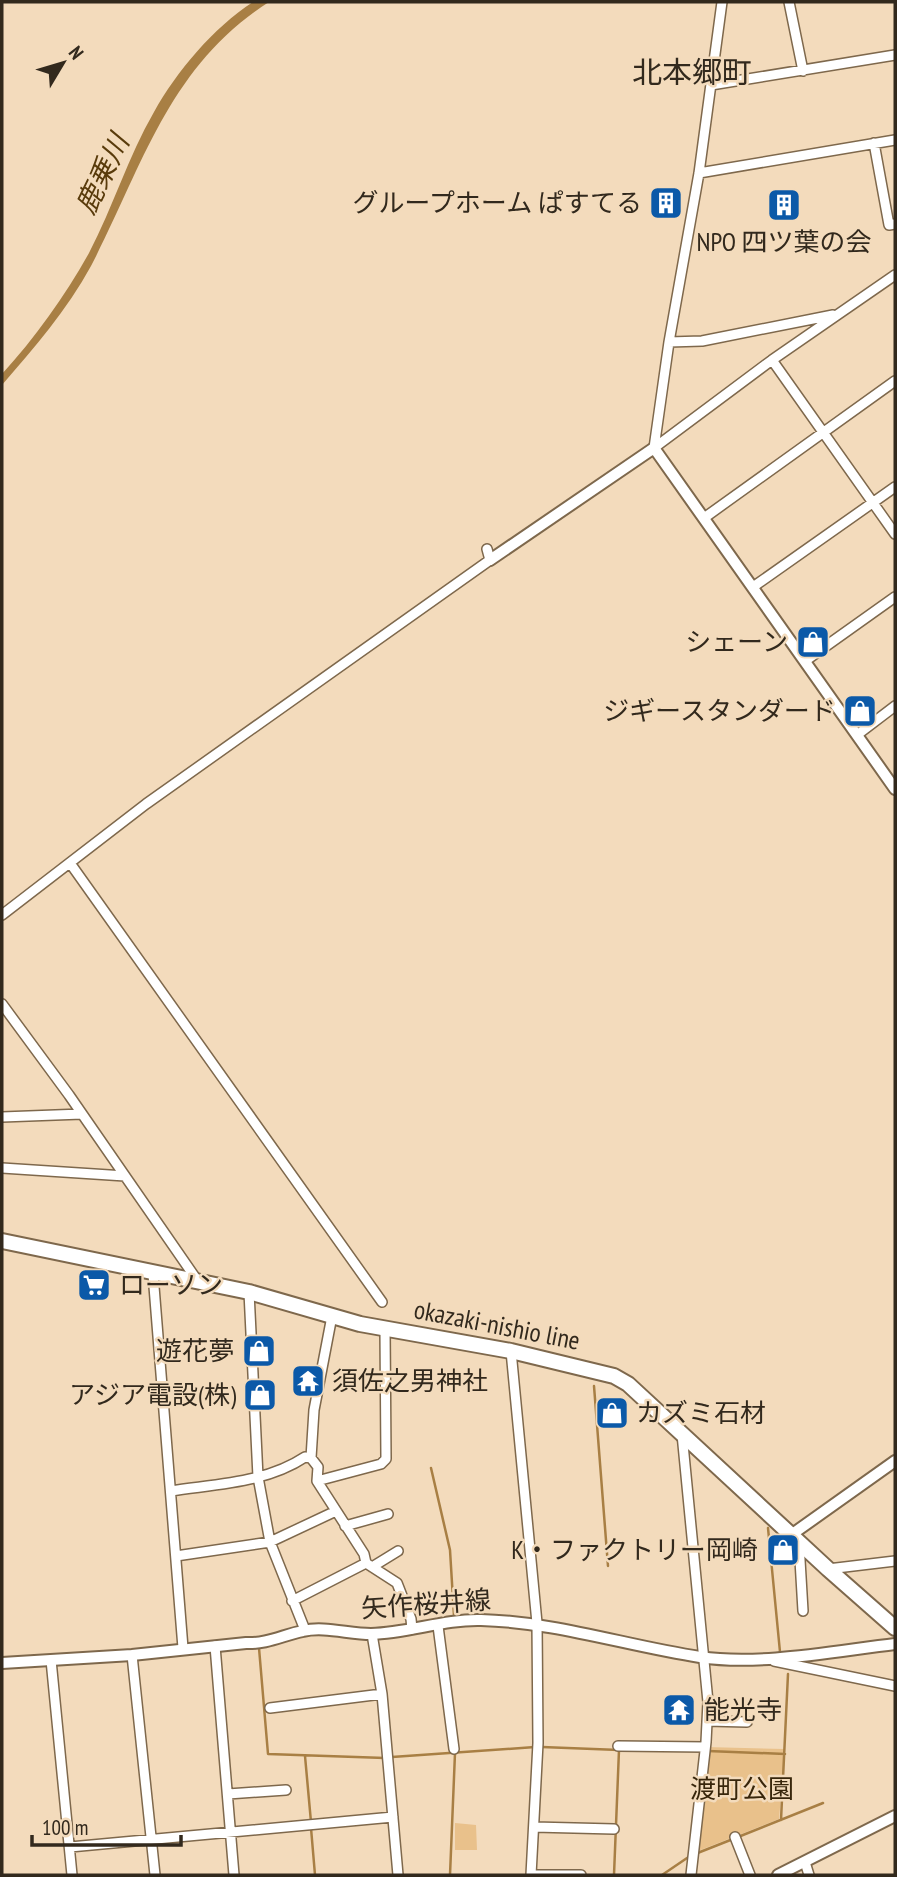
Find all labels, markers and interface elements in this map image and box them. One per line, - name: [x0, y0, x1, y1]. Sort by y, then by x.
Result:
- north arrow: [28, 28, 98, 98]
- text: N: [64, 41, 89, 64]
- district label: 北本郷町: [632, 52, 752, 91]
- water label: 鹿乗川: [67, 125, 138, 220]
- building icon: グループホーム ぱすてる: [647, 184, 685, 222]
- place label: グループホーム ぱすてる: [353, 186, 642, 219]
- building icon: NPO 四ツ葉の会: [765, 186, 803, 224]
- place label: NPO 四ツ葉の会: [696, 225, 872, 258]
- shop icon: シェーン: [794, 623, 832, 661]
- place label: シェーン: [685, 625, 788, 658]
- shop icon: ジギースタンダード: [841, 692, 879, 730]
- place label: ジギースタンダード: [603, 694, 836, 727]
- supermarket icon: ローソン: [75, 1266, 113, 1304]
- place label: ローソン: [119, 1268, 223, 1301]
- street label: okazaki-nishio line: [411, 1292, 583, 1357]
- shop icon: 遊花夢: [240, 1332, 278, 1370]
- place label: 遊花夢: [156, 1334, 234, 1367]
- temple icon: 須佐之男神社: [289, 1362, 327, 1400]
- place label: 須佐之男神社: [332, 1364, 488, 1397]
- shop icon: アジア電設(株): [241, 1376, 279, 1414]
- place label: アジア電設(株): [69, 1378, 236, 1411]
- shop icon: カズミ石材: [593, 1394, 631, 1432]
- place label: カズミ石材: [636, 1396, 766, 1429]
- shop icon: K・ファクトリー岡崎: [764, 1531, 802, 1569]
- place label: K・ファクトリー岡崎: [511, 1533, 758, 1566]
- street label: 矢作桜井線: [360, 1583, 492, 1624]
- temple icon: 能光寺: [660, 1691, 698, 1729]
- place label: 能光寺: [704, 1693, 782, 1726]
- park label: 渡町公園: [690, 1772, 794, 1805]
- scale bar: [32, 1804, 180, 1848]
- text: 100 m: [42, 1814, 88, 1841]

